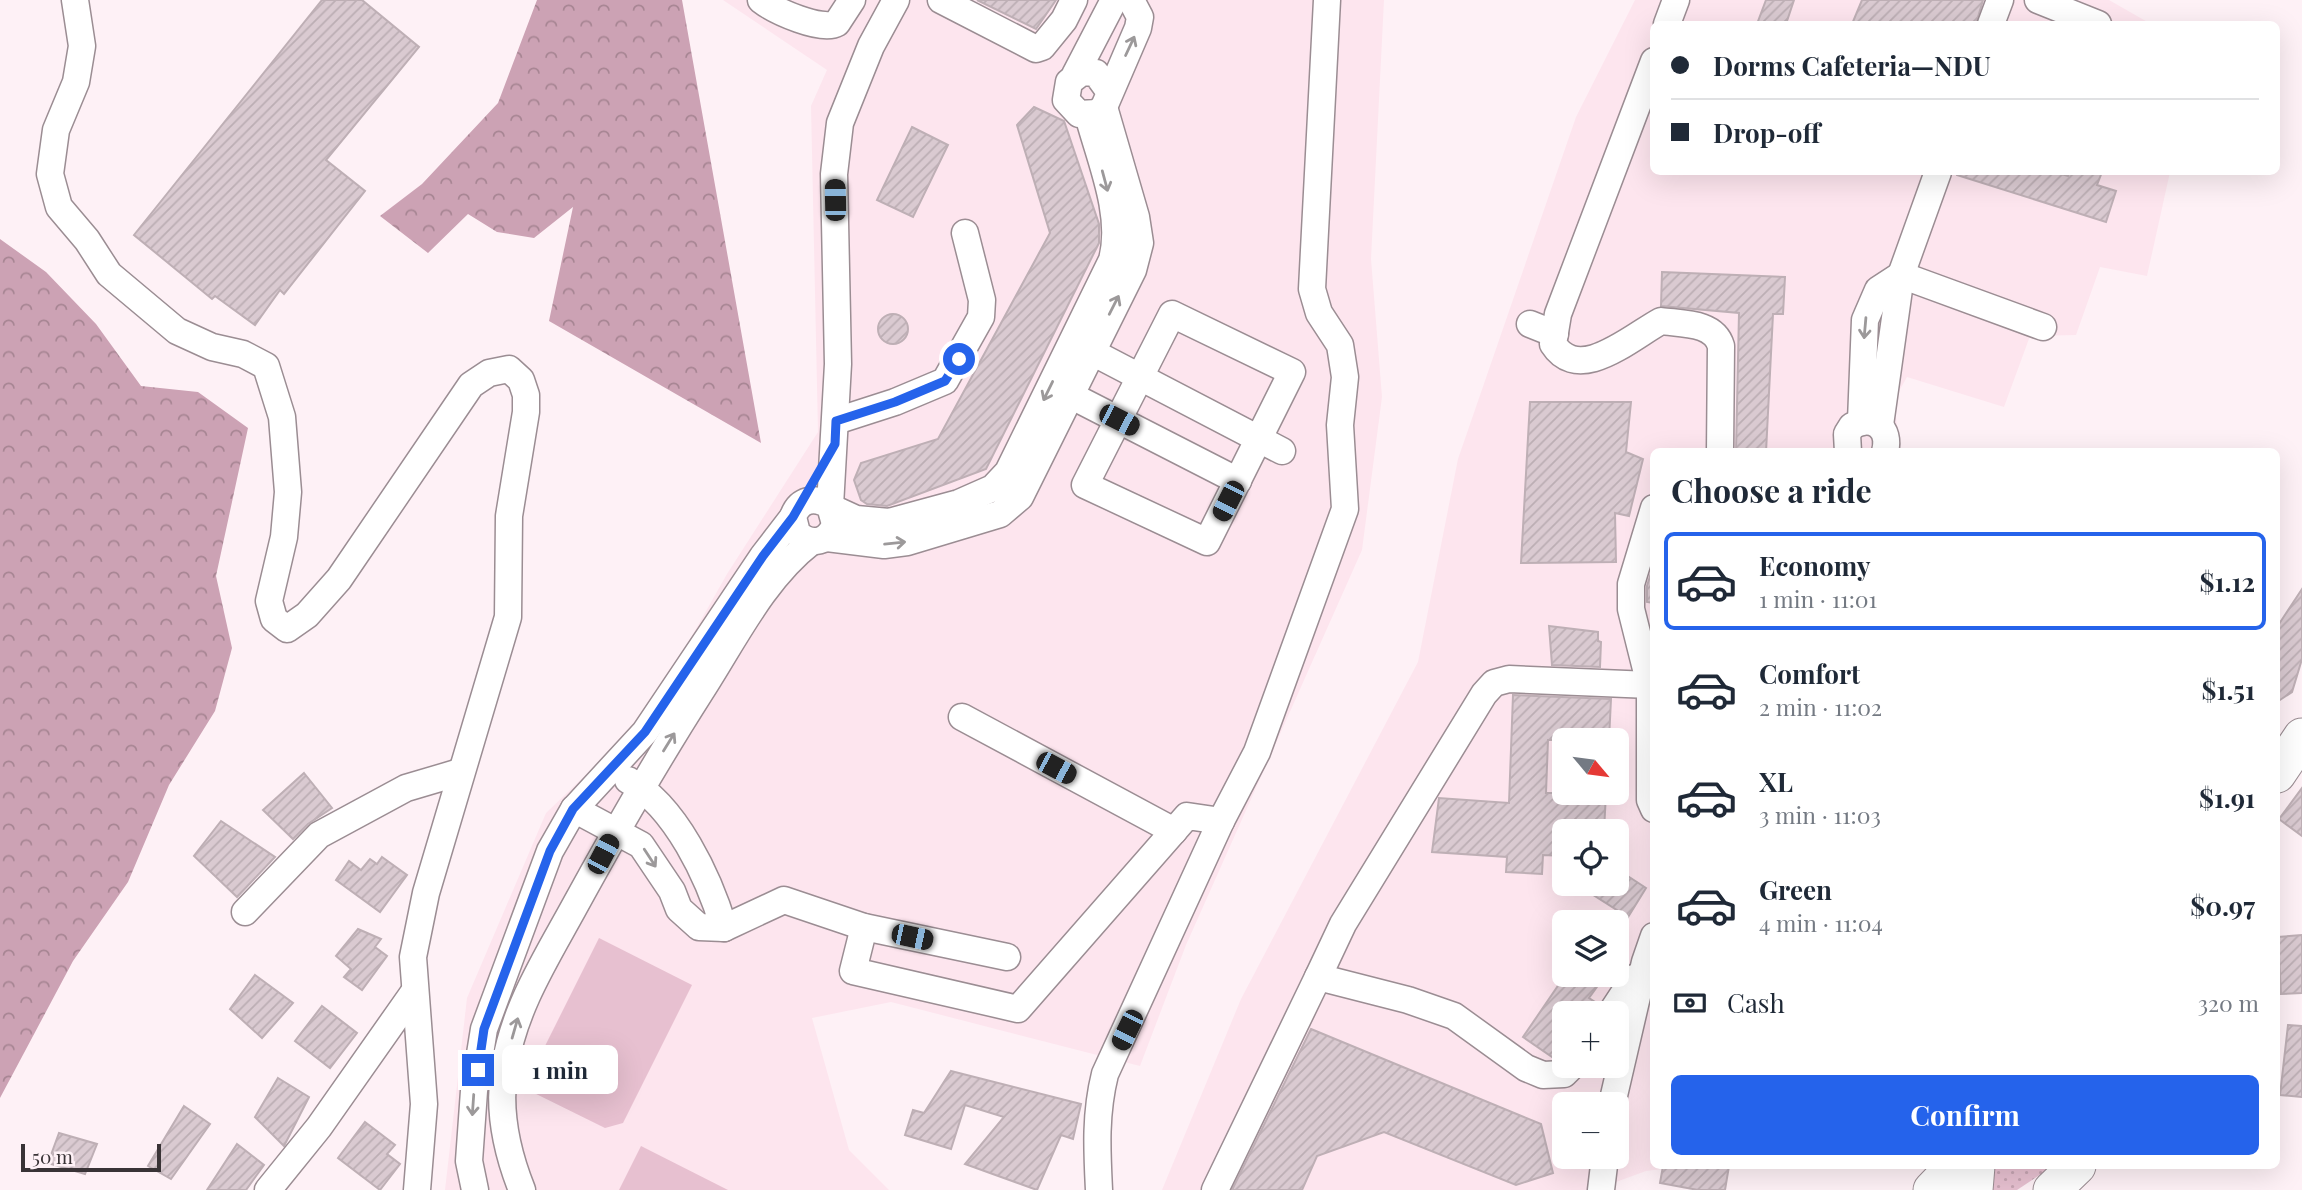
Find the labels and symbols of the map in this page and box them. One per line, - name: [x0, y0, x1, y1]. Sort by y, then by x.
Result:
- one-way arrow: [1124, 36, 1137, 57]
- one-way arrow: [1100, 170, 1113, 192]
- car: [825, 179, 846, 221]
- one-way arrow: [1108, 295, 1122, 316]
- one-way arrow: [1858, 316, 1871, 339]
- route start: [943, 343, 975, 375]
- one-way arrow: [1040, 380, 1054, 401]
- car: [1096, 401, 1143, 439]
- car: [1210, 478, 1247, 524]
- one-way arrow: [883, 537, 906, 550]
- north arrow: [1552, 728, 1629, 805]
- one-way arrow: [662, 733, 676, 753]
- car: [1033, 749, 1080, 787]
- car: [584, 831, 623, 877]
- one-way arrow: [643, 848, 658, 867]
- car: [890, 922, 935, 952]
- car: [1109, 1007, 1146, 1053]
- one-way arrow: [509, 1018, 522, 1040]
- callout: 1 min: [503, 1046, 618, 1094]
- route end: [462, 1054, 494, 1086]
- one-way arrow: [467, 1093, 480, 1116]
- scale bar: [21, 1141, 161, 1173]

